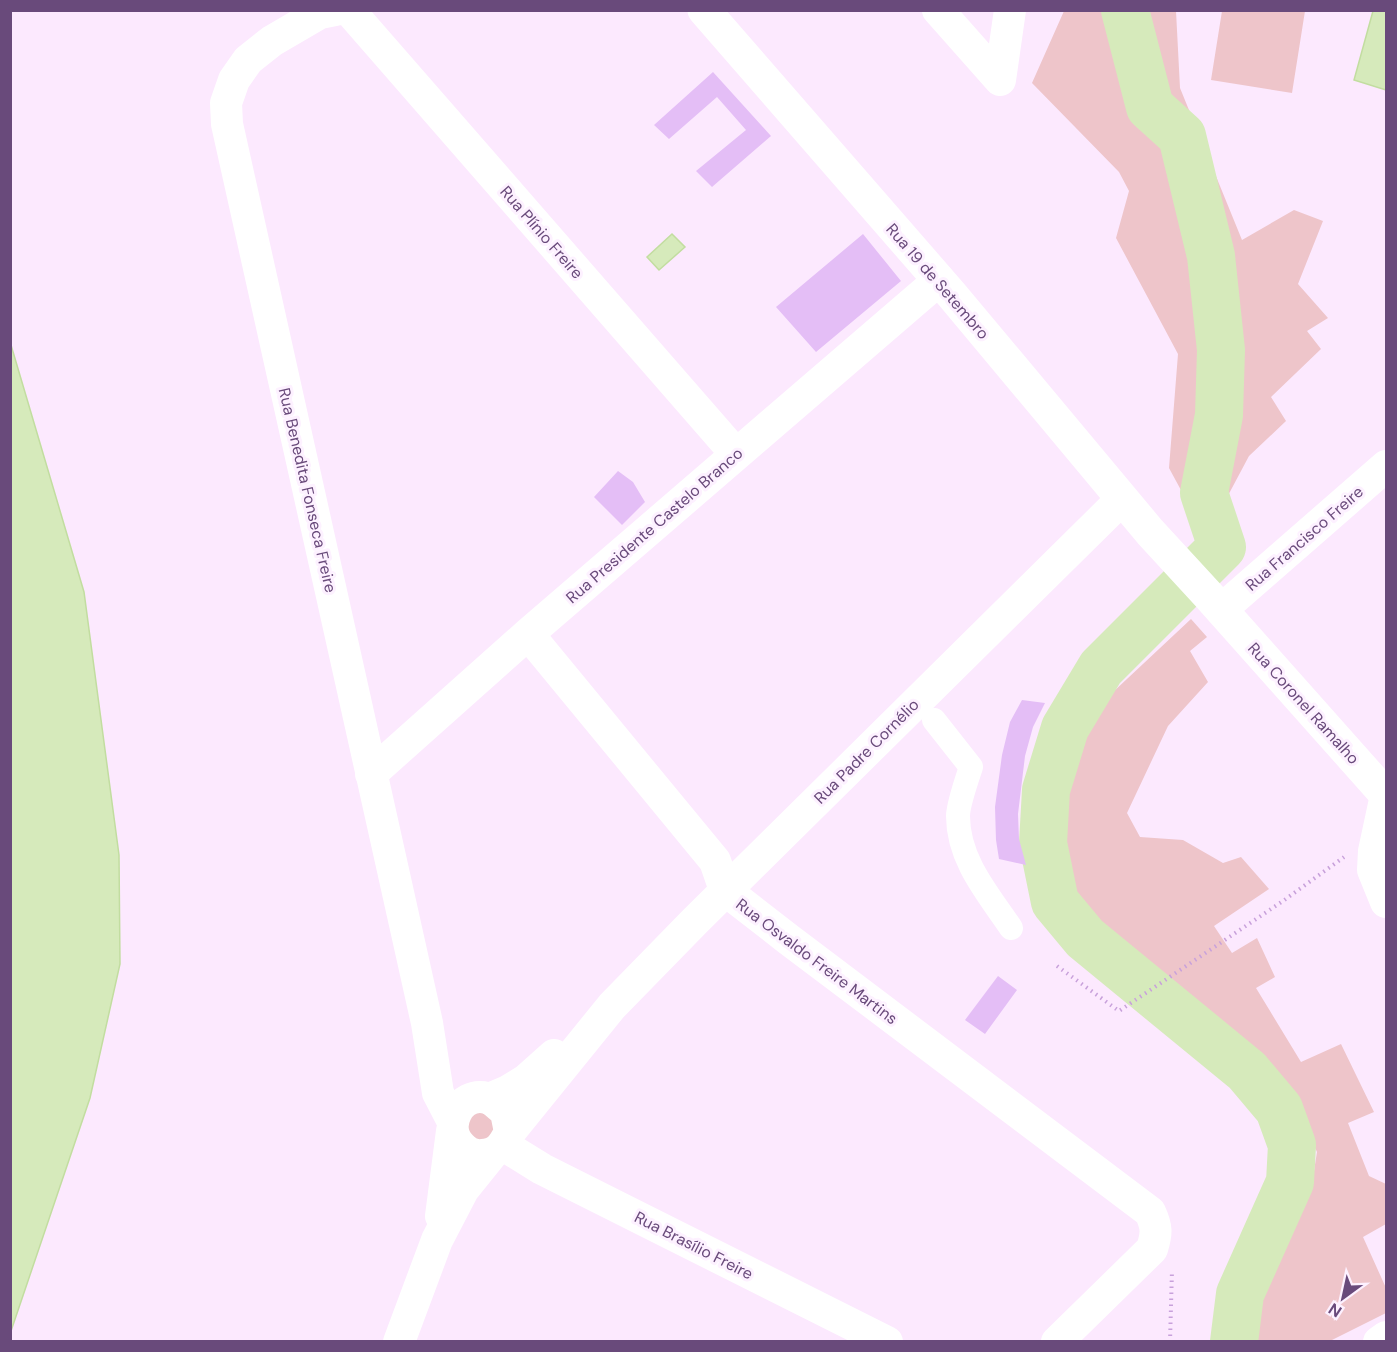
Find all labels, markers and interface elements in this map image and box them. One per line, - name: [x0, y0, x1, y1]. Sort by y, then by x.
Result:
- street label: Rua Plínio Freire: [495, 181, 588, 283]
- street label: Rua 19 de Setembro: [882, 219, 994, 344]
- street label: Rua Benedita Fonseca Freire: [274, 386, 341, 595]
- street label: Rua Presidente Castelo Branco: [562, 443, 747, 608]
- street label: Rua Francisco Freire: [1241, 481, 1368, 595]
- street label: Rua Coronel Ramalho: [1243, 638, 1364, 769]
- street label: Rua Padre Cornélio: [809, 694, 923, 808]
- street label: Rua Osvaldo Freire Martins: [732, 894, 902, 1029]
- street label: Rua Brasílio Freire: [631, 1206, 757, 1284]
- north arrow: [1313, 1268, 1373, 1328]
- text: N: [1324, 1298, 1346, 1322]

